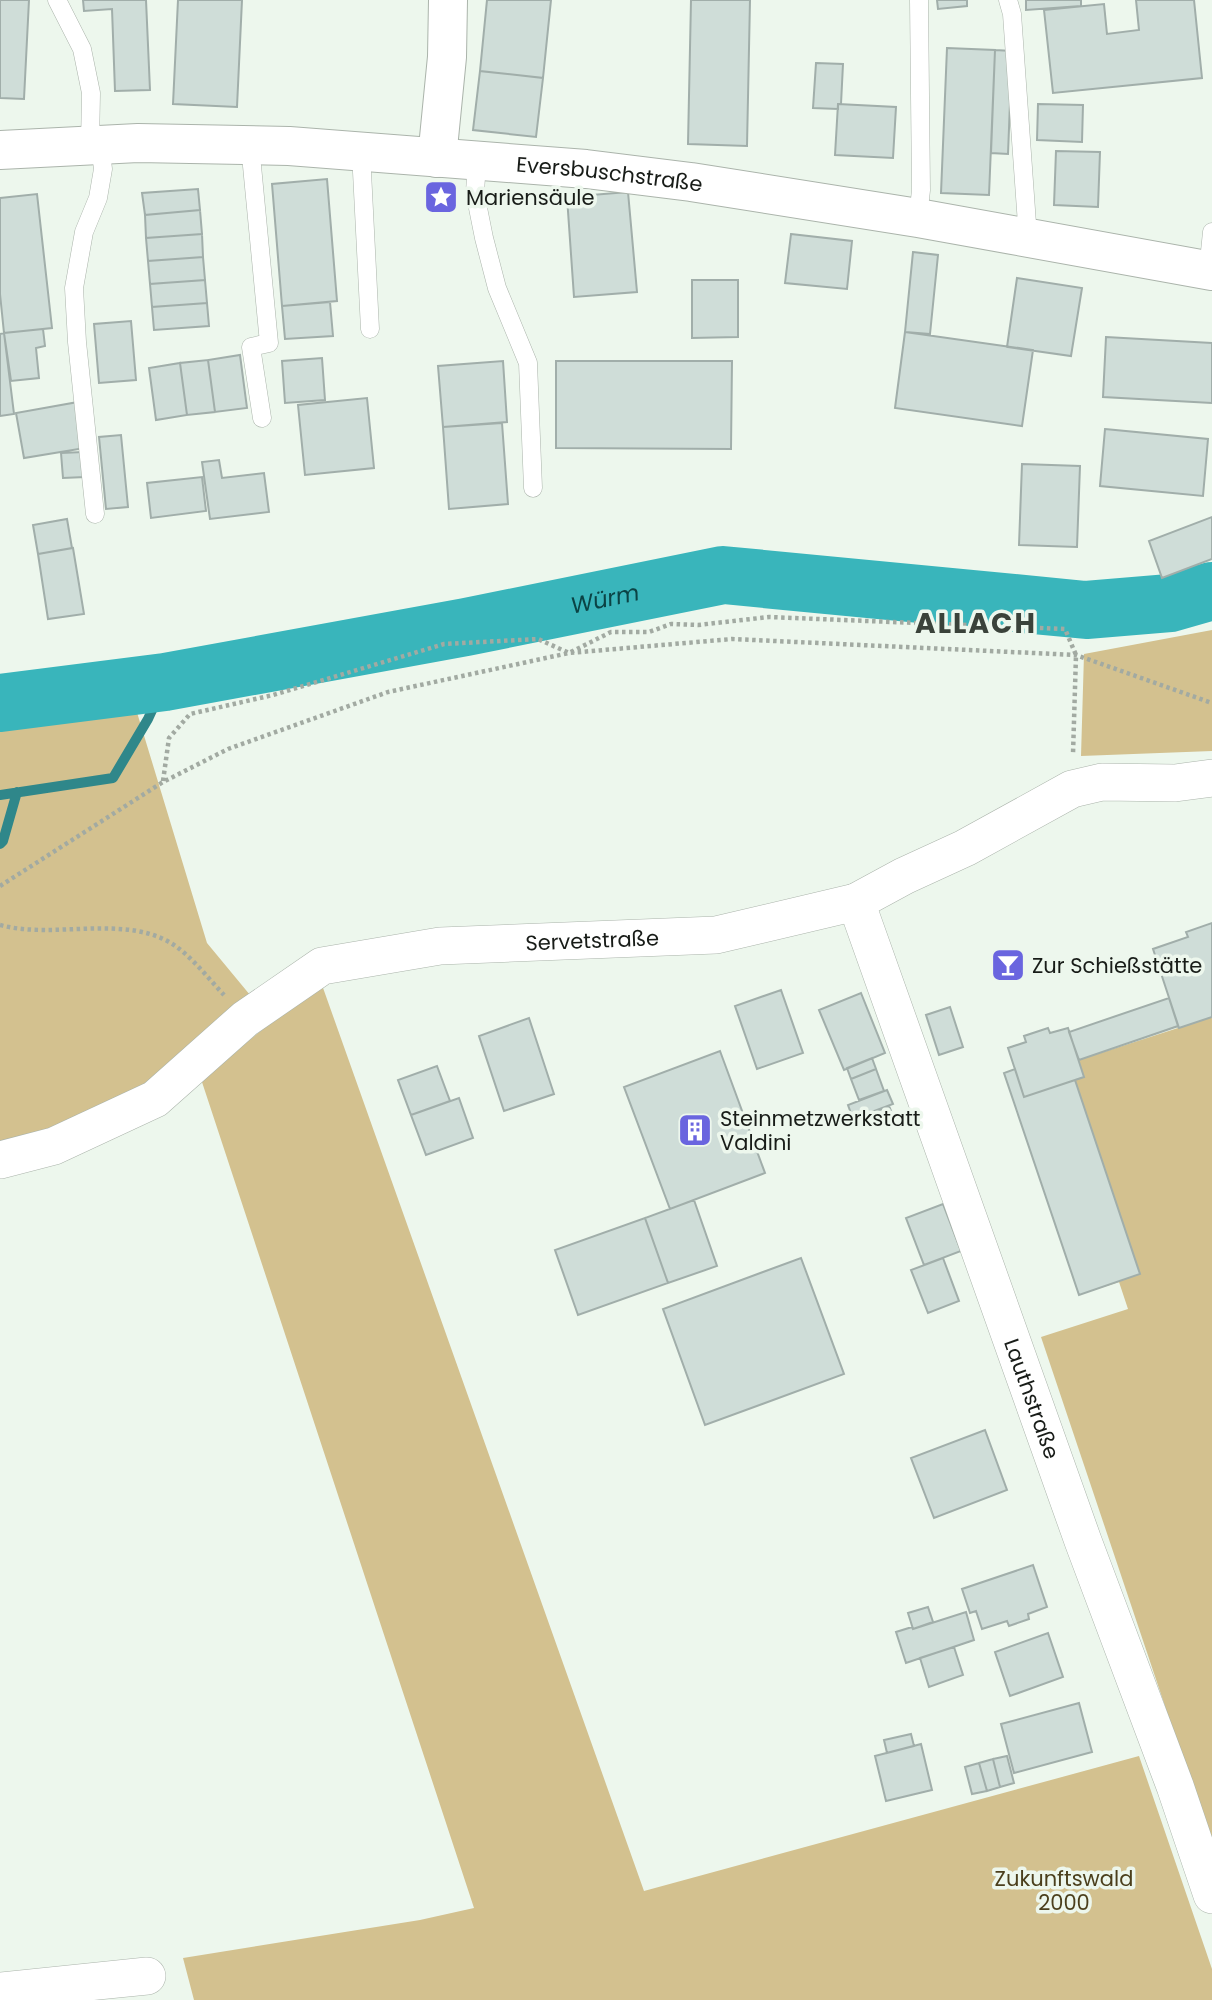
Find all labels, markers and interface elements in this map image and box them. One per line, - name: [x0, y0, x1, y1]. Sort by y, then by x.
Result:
- street label: Eversbuschstraße: [515, 149, 705, 198]
- place icon: Mariensäule: [422, 178, 460, 216]
- place label: Mariensäule: [466, 183, 595, 212]
- water label: Würm: [568, 576, 642, 621]
- district label: ALLACH: [915, 604, 1037, 643]
- street label: Servetstraße: [525, 923, 659, 957]
- bar icon: Zur Schießstätte: [989, 946, 1027, 984]
- place label: Zur Schießstätte: [1032, 951, 1202, 980]
- place label: Steinmetzwerkstatt Valdini: [720, 1104, 920, 1157]
- building icon: Steinmetzwerkstatt Valdini: [676, 1111, 714, 1149]
- street label: Lauthstraße: [998, 1334, 1067, 1463]
- park label: Zukunftswald 2000: [995, 1864, 1133, 1917]

